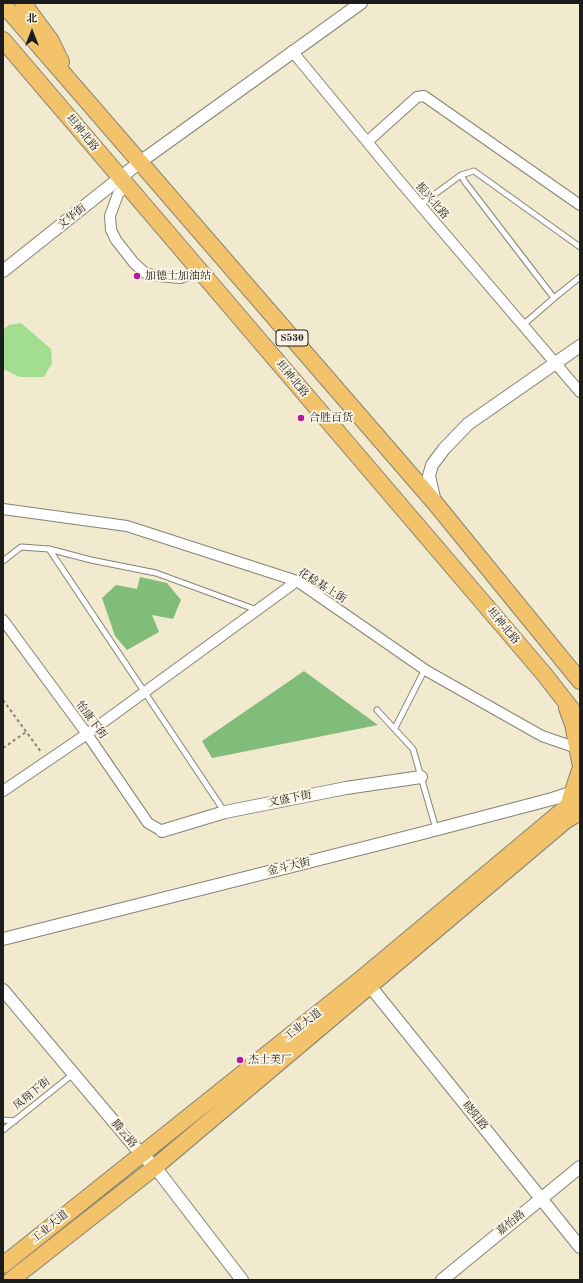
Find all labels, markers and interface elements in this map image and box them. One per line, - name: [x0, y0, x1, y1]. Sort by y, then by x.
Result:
- north arrow: [12, 12, 52, 52]
- text: 北: [27, 14, 38, 25]
- street label: 坦神北路: [63, 112, 101, 154]
- street label: 振兴北路: [413, 180, 451, 222]
- street label: 文华街: [55, 201, 89, 233]
- place label: 加德士加油站: [145, 269, 211, 283]
- marker: 加德士加油站: [132, 271, 142, 281]
- road number: S530: [276, 330, 308, 346]
- street label: 坦神北路: [273, 358, 311, 400]
- place label: 合胜百货: [309, 411, 353, 425]
- marker: 合胜百货: [296, 413, 306, 423]
- street label: 花稔基上街: [295, 566, 349, 606]
- street label: 坦神北路: [484, 605, 522, 647]
- street label: 怡康下街: [73, 698, 109, 742]
- street label: 文盛下街: [267, 788, 313, 810]
- street label: 金斗大街: [266, 855, 312, 879]
- street label: 工业大道: [282, 1006, 324, 1044]
- place label: 杰士美厂: [248, 1053, 292, 1067]
- marker: 杰士美厂: [235, 1055, 245, 1065]
- street label: 凤翔下街: [11, 1075, 53, 1113]
- street label: 晓阳路: [459, 1099, 491, 1133]
- street label: 腾云路: [108, 1117, 140, 1151]
- street label: 嘉怡路: [494, 1207, 528, 1239]
- street label: 工业大道: [29, 1208, 71, 1246]

